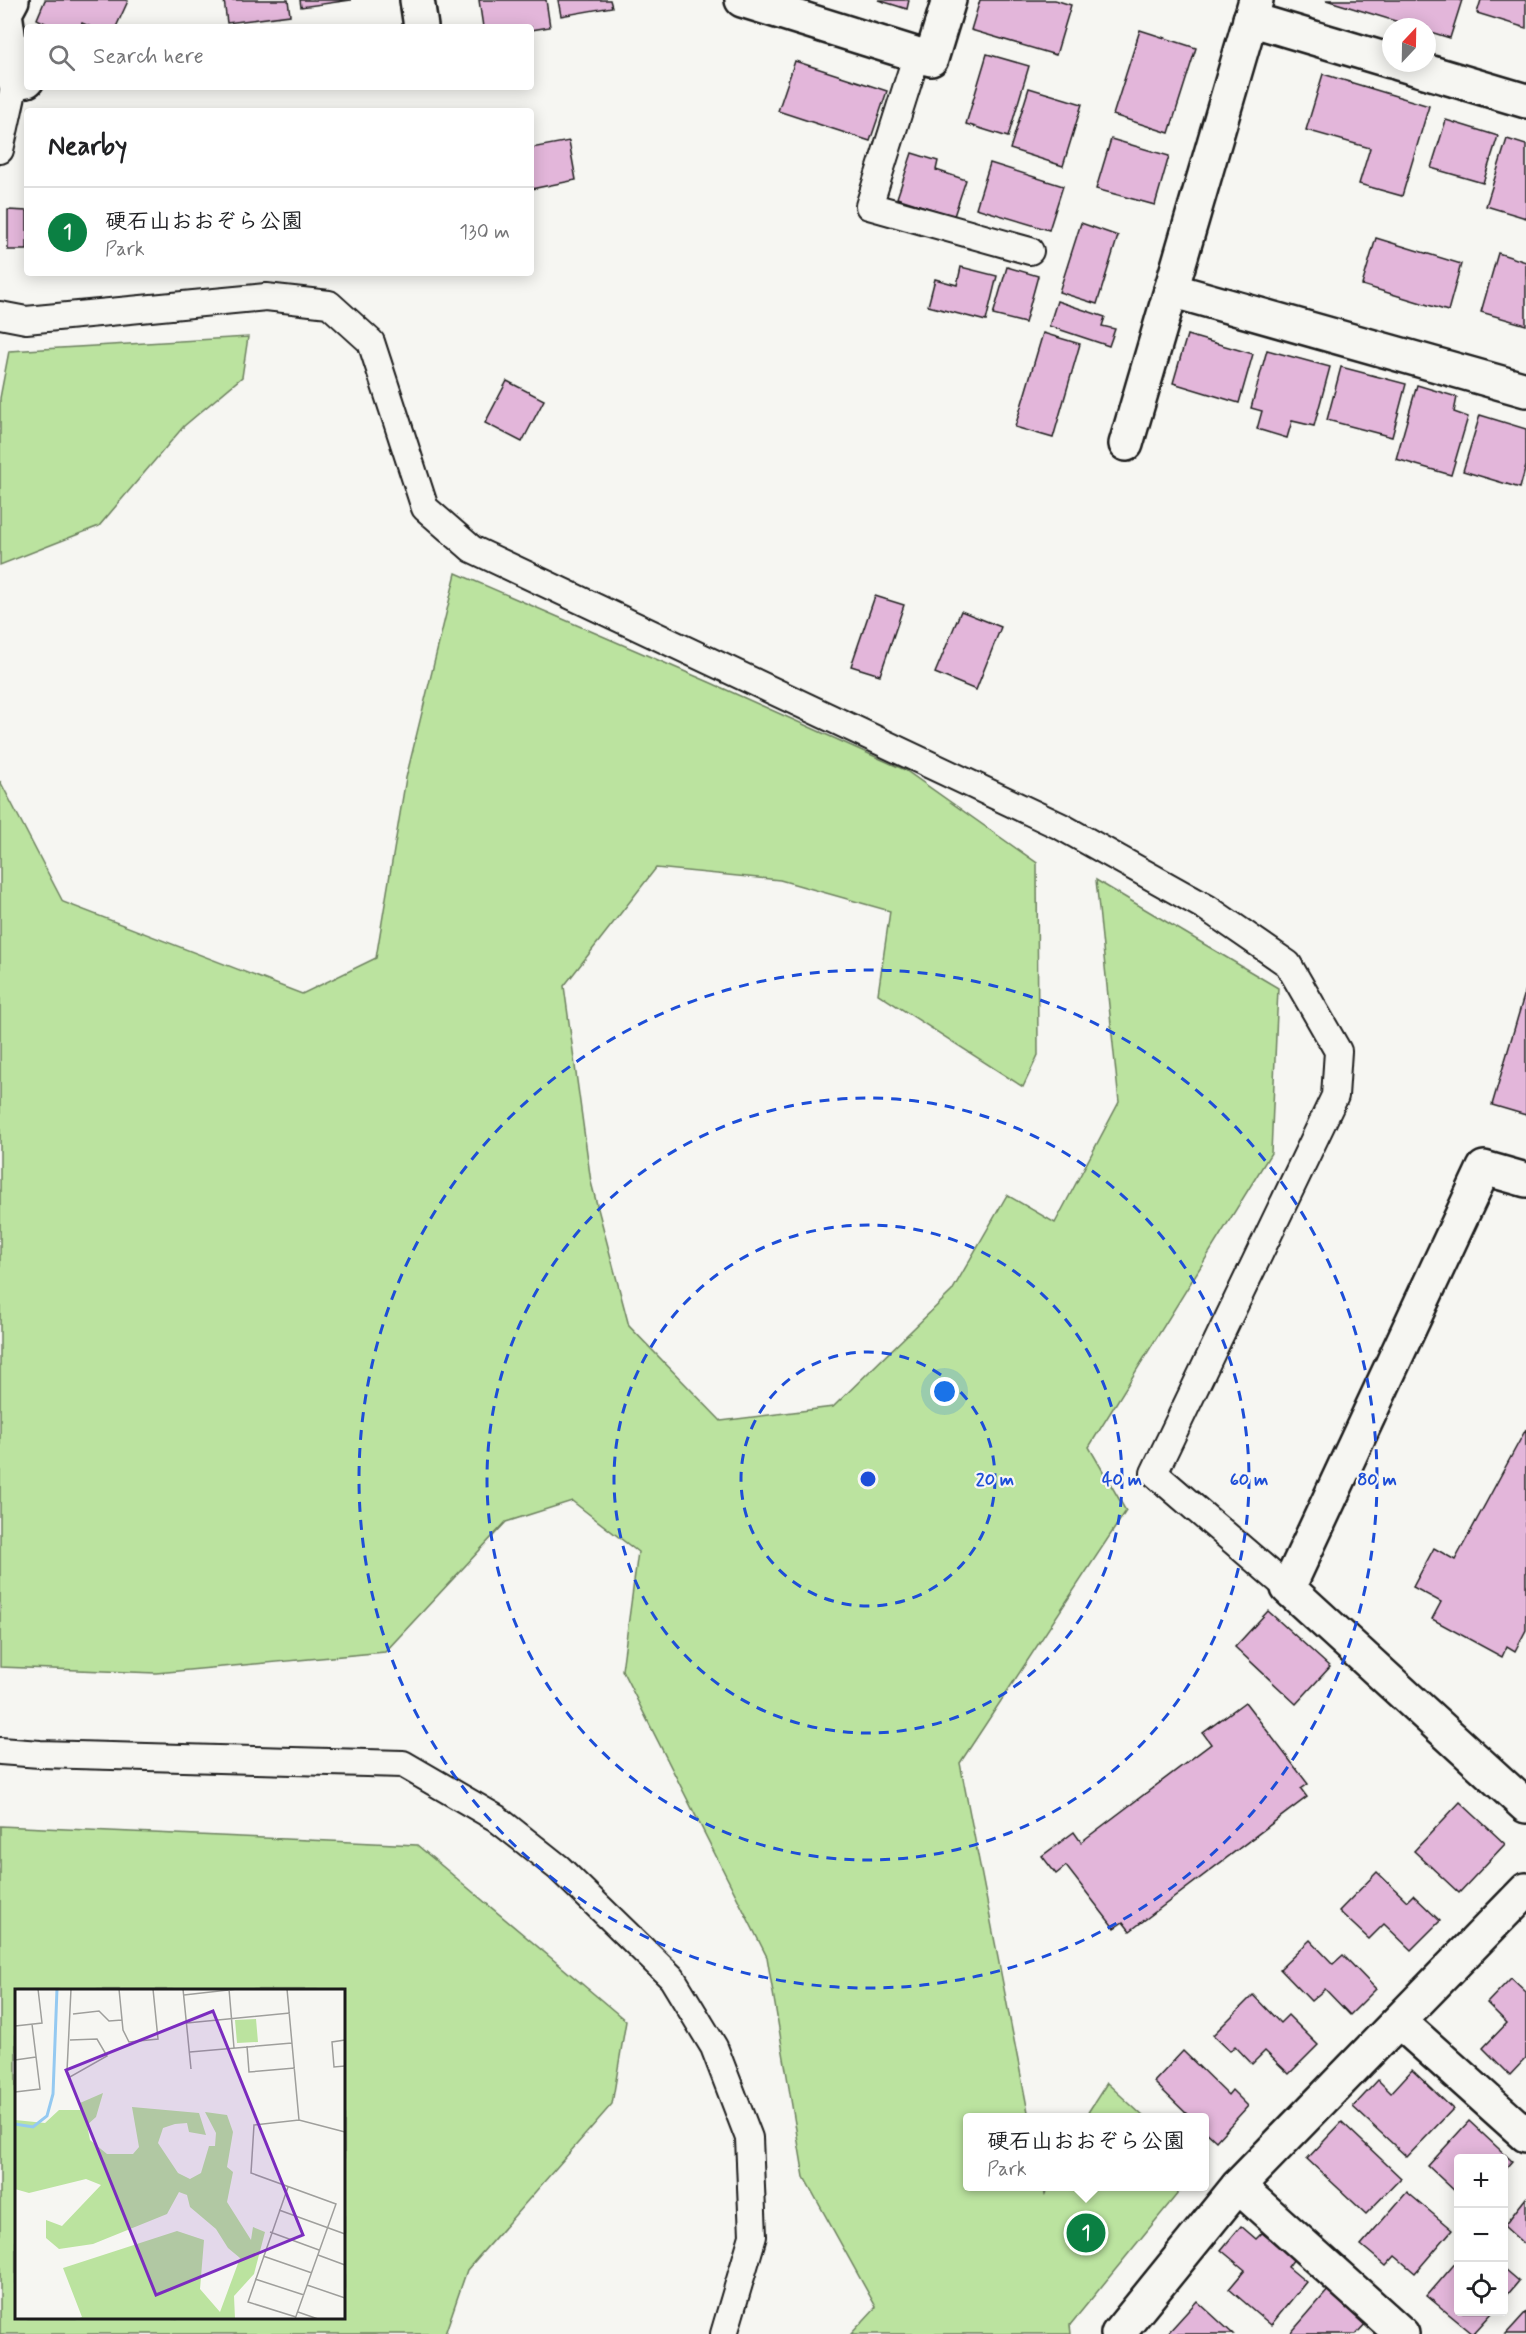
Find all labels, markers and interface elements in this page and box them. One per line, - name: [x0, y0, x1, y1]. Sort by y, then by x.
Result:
- north arrow: [1382, 18, 1436, 72]
- search box: [24, 24, 534, 90]
- icon: search: [45, 41, 78, 74]
- text: Search here: [93, 43, 204, 71]
- text: Nearby: [48, 130, 127, 164]
- text: 硬石山おおぞら公園: [105, 208, 303, 236]
- text: 1: [63, 219, 72, 246]
- text: 130 m: [459, 219, 510, 246]
- text: Park: [105, 236, 145, 263]
- your location: [930, 1377, 959, 1406]
- text: 20 m: [976, 1468, 1014, 1492]
- text: 40 m: [1102, 1468, 1142, 1492]
- text: 60 m: [1230, 1468, 1268, 1492]
- text: 80 m: [1357, 1468, 1397, 1492]
- centre of rings: [858, 1469, 878, 1489]
- inset map: [15, 1989, 345, 2319]
- popup: [963, 2113, 1209, 2191]
- text: 硬石山おおぞら公園: [987, 2128, 1185, 2156]
- map controls: [1454, 2154, 1508, 2316]
- button: +: [1454, 2154, 1508, 2208]
- text: Park: [987, 2156, 1027, 2183]
- button: −: [1454, 2208, 1508, 2262]
- pin: 1: [1066, 2210, 1106, 2256]
- button: locate: [1454, 2262, 1508, 2316]

